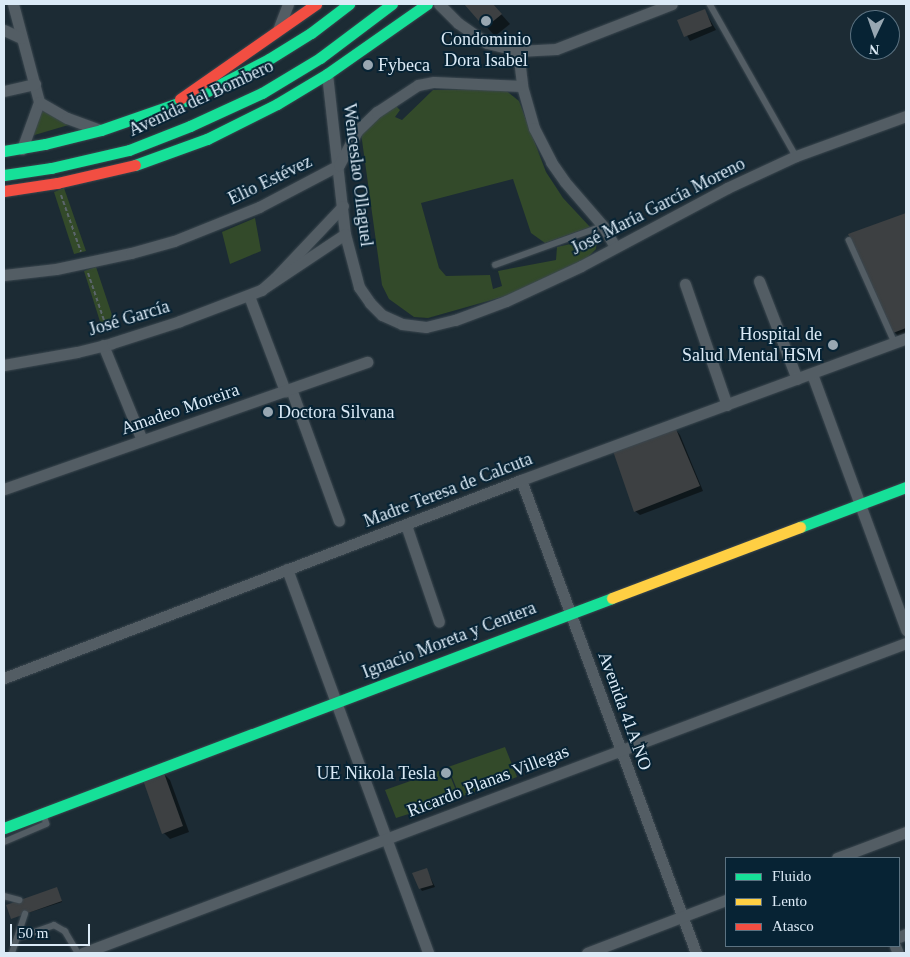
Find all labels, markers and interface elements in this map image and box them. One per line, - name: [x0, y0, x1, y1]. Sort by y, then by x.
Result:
- north arrow: [850, 10, 900, 60]
- marker: Condominio Dora Isabel: [480, 15, 492, 27]
- place label: Condominio Dora Isabel: [441, 29, 531, 72]
- text: N: [869, 42, 880, 57]
- place label: Fybeca: [378, 54, 430, 76]
- street label: Avenida del Bombero: [125, 55, 277, 141]
- marker: Fybeca: [362, 59, 374, 71]
- street label: Wenceslao Ollaguel: [339, 102, 377, 248]
- street label: Elio Estévez: [225, 150, 315, 210]
- street label: José María García Moreno: [567, 153, 749, 259]
- street label: José García: [86, 295, 172, 341]
- place label: Hospital de Salud Mental HSM: [682, 324, 822, 366]
- marker: Hospital de Salud Mental HSM: [826, 338, 840, 352]
- street label: Amadeo Moreira: [118, 379, 242, 439]
- place label: Doctora Silvana: [278, 401, 394, 423]
- marker: Doctora Silvana: [262, 406, 274, 418]
- street label: Madre Teresa de Calcuta: [361, 448, 535, 532]
- street label: Ignacio Moreta y Centera: [359, 597, 539, 683]
- street label: Avenida 41A NO: [593, 648, 657, 774]
- street label: Ricardo Planas Villegas: [404, 740, 572, 822]
- place label: UE Nikola Tesla: [316, 762, 436, 784]
- marker: UE Nikola Tesla: [440, 767, 452, 779]
- legend: [725, 857, 900, 947]
- text: Fluido: [772, 868, 811, 884]
- text: Lento: [772, 893, 807, 909]
- scale bar: [12, 914, 92, 946]
- text: Atasco: [772, 918, 814, 934]
- text: 50 m: [18, 925, 48, 941]

